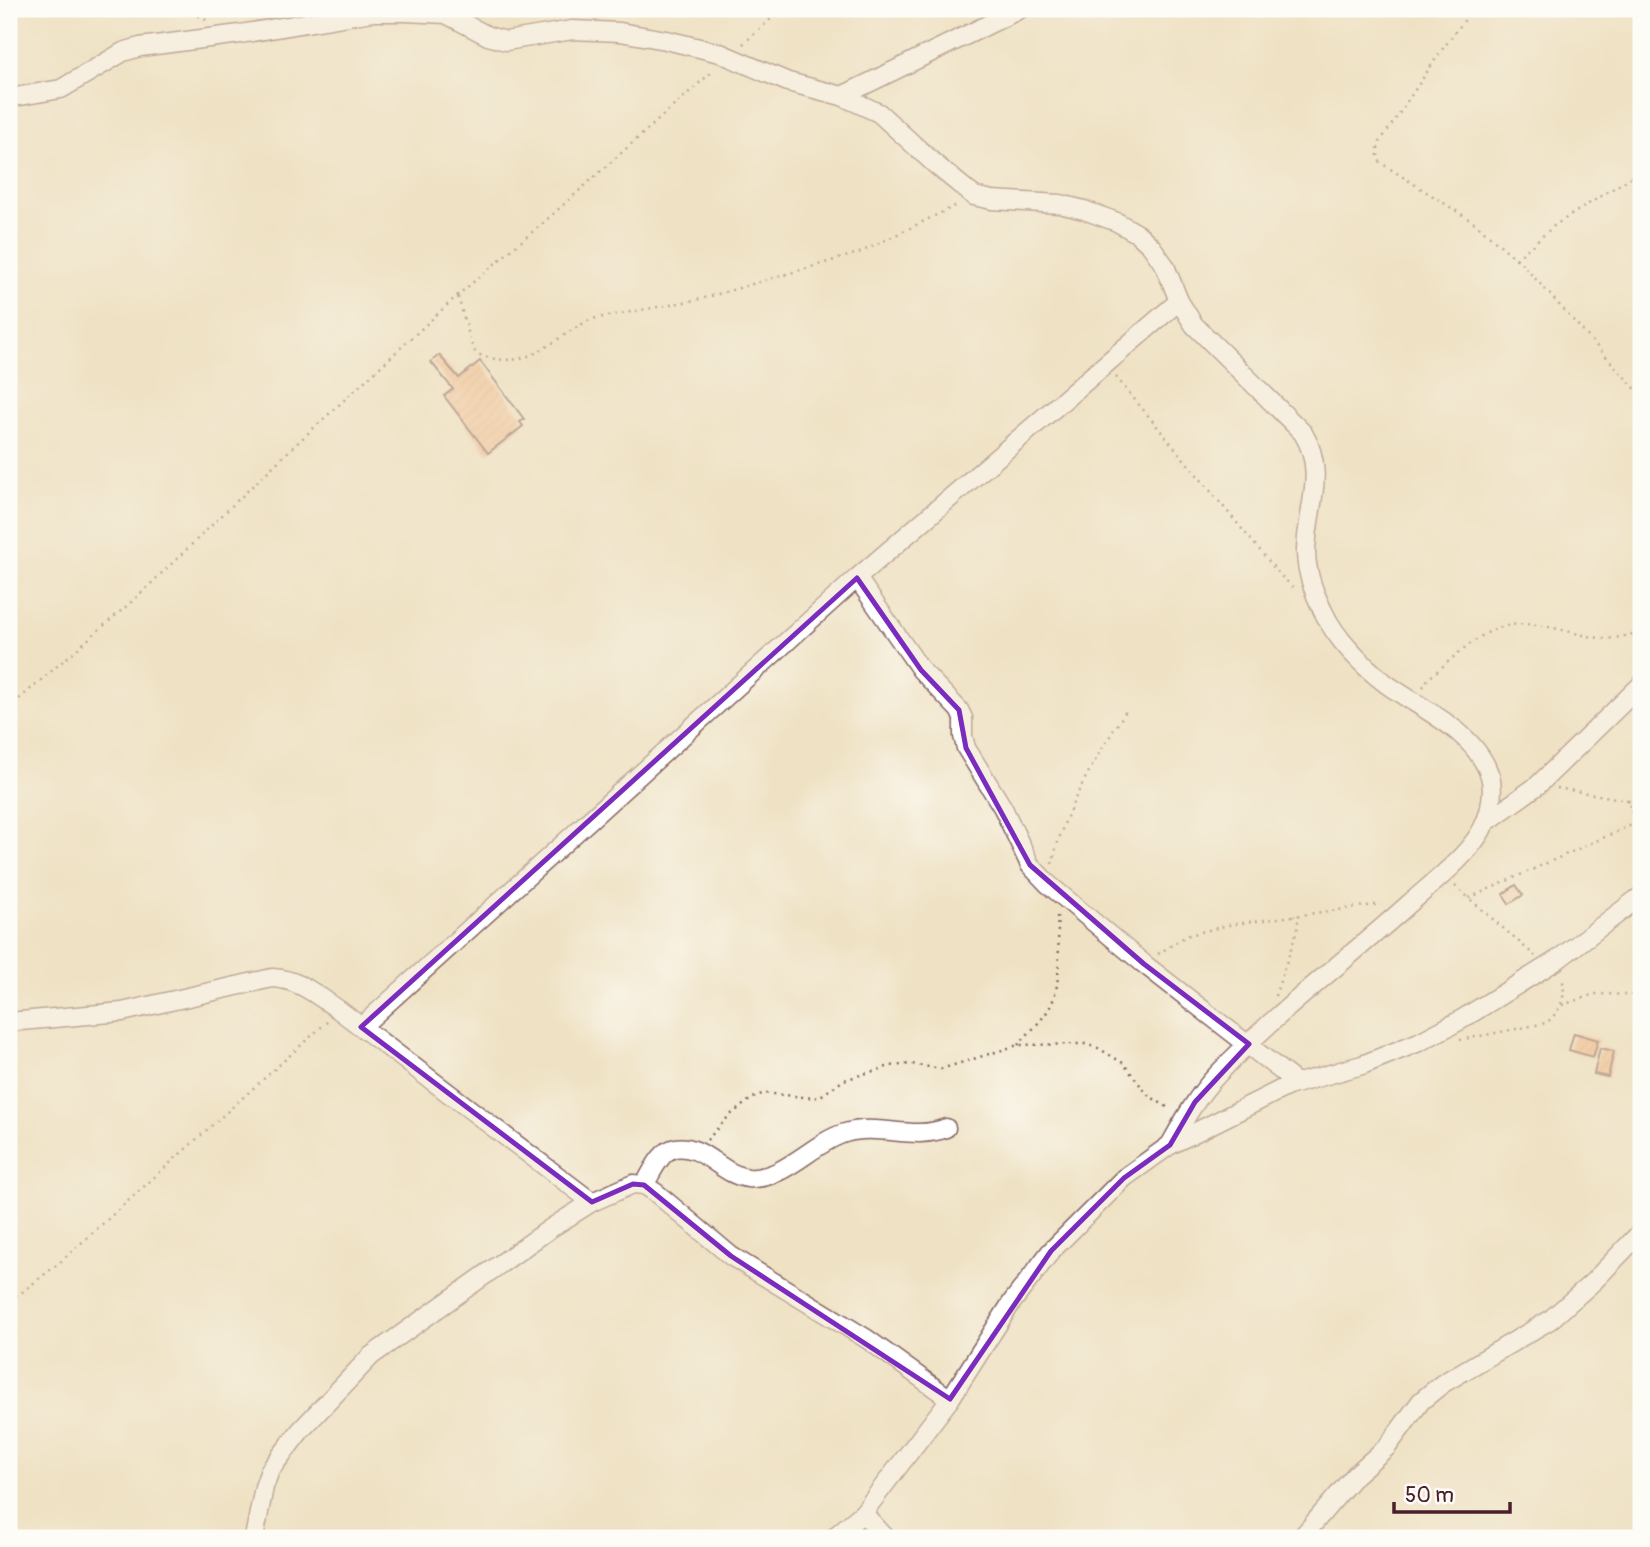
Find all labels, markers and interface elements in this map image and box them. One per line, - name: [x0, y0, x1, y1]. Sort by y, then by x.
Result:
- scale bar: [1394, 1470, 1510, 1514]
- text: 50 m: [1405, 1482, 1454, 1509]

